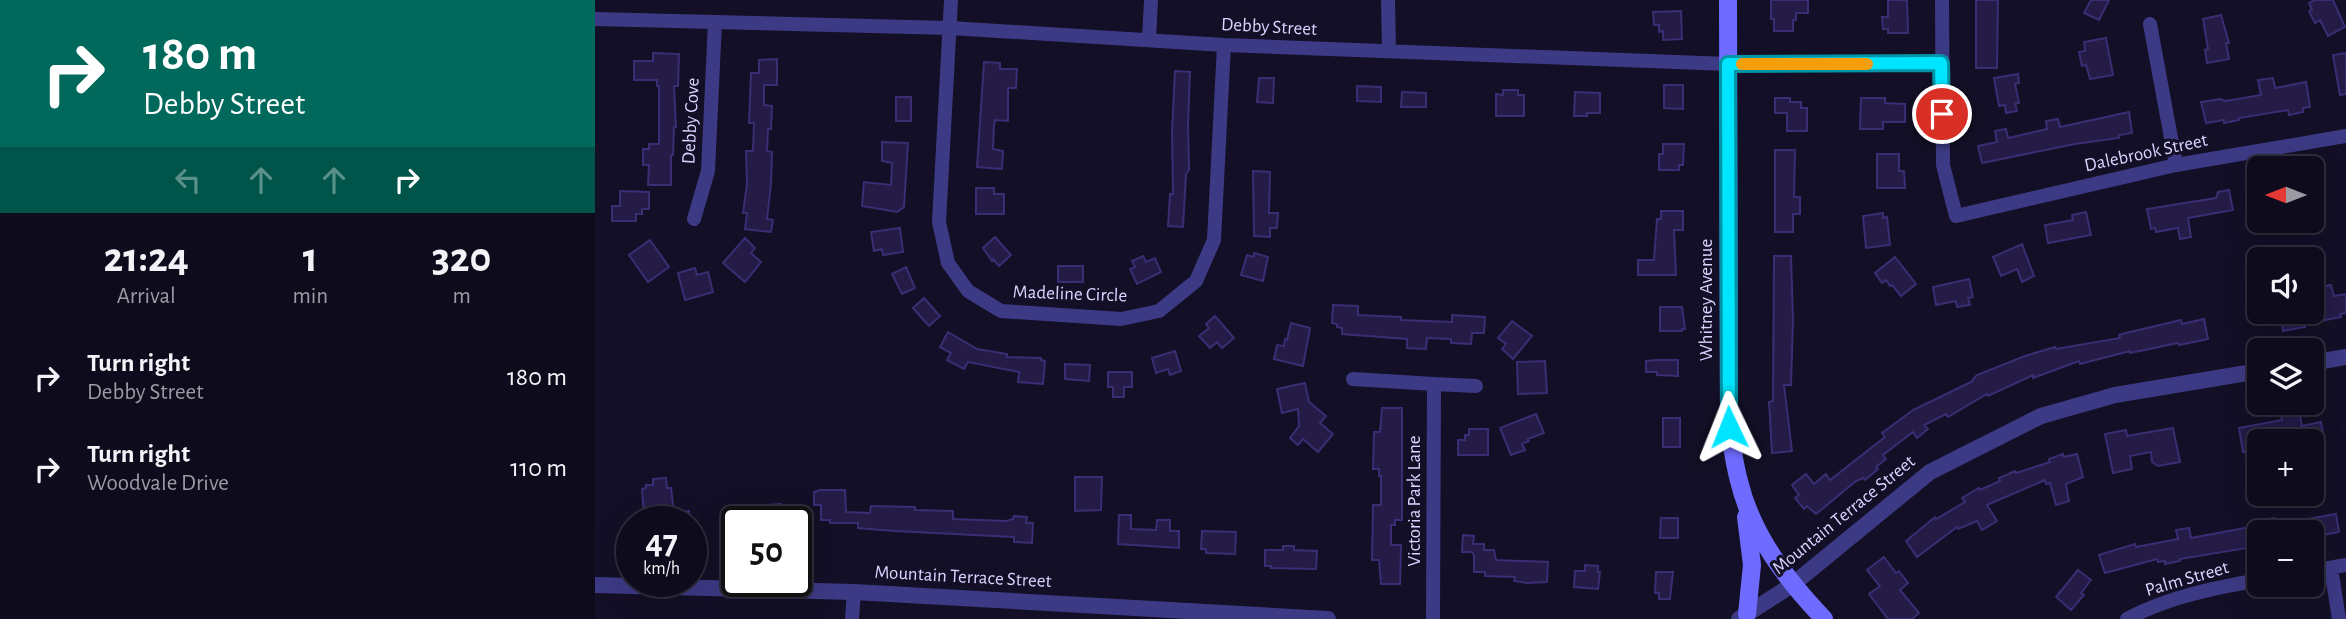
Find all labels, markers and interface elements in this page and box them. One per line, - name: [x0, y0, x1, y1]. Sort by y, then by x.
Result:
- street label: Debby Street: [1220, 15, 1318, 39]
- icon: right: [28, 28, 119, 119]
- text: 180 m: [143, 30, 257, 79]
- street label: Debby Cove: [679, 77, 703, 165]
- pin: [1912, 84, 1972, 144]
- text: Debby Street: [143, 88, 305, 120]
- icon: arrive: [1923, 95, 1961, 133]
- street label: Dalebrook Street: [2083, 131, 2209, 175]
- north arrow: [2247, 156, 2324, 233]
- map controls: [2247, 156, 2324, 597]
- icon: left: [169, 161, 207, 199]
- icon: ahead: [242, 161, 280, 199]
- icon: ahead: [315, 161, 353, 199]
- icon: right: [388, 161, 426, 199]
- text: 21:24: [103, 237, 189, 279]
- text: 1: [303, 237, 318, 279]
- text: 320: [432, 237, 492, 279]
- street label: Whitney Avenue: [1697, 239, 1716, 361]
- button: sound: [2247, 247, 2324, 324]
- street label: Madeline Circle: [1012, 283, 1128, 305]
- text: Arrival: [117, 285, 176, 308]
- text: min: [292, 285, 328, 308]
- text: m: [452, 285, 471, 308]
- button: layers: [2247, 338, 2324, 415]
- text: Turn right: [87, 350, 190, 376]
- icon: right: [28, 359, 66, 397]
- text: 180 m: [507, 364, 567, 390]
- text: Debby Street: [87, 381, 204, 404]
- position arrow: [1692, 390, 1766, 464]
- button: +: [2247, 429, 2324, 506]
- street label: Victoria Park Lane: [1405, 435, 1424, 567]
- text: Turn right: [87, 441, 190, 467]
- icon: right: [28, 450, 66, 488]
- street label: Mountain Terrace Street: [1769, 452, 1919, 578]
- text: 110 m: [510, 455, 567, 481]
- text: Woodvale Drive: [87, 472, 229, 495]
- speed limit sign: 50: [721, 506, 812, 597]
- button: −: [2247, 520, 2324, 597]
- text: 47: [645, 525, 678, 560]
- street label: Palm Street: [2143, 558, 2231, 600]
- text: km/h: [643, 560, 680, 578]
- street label: Mountain Terrace Street: [874, 563, 1052, 591]

